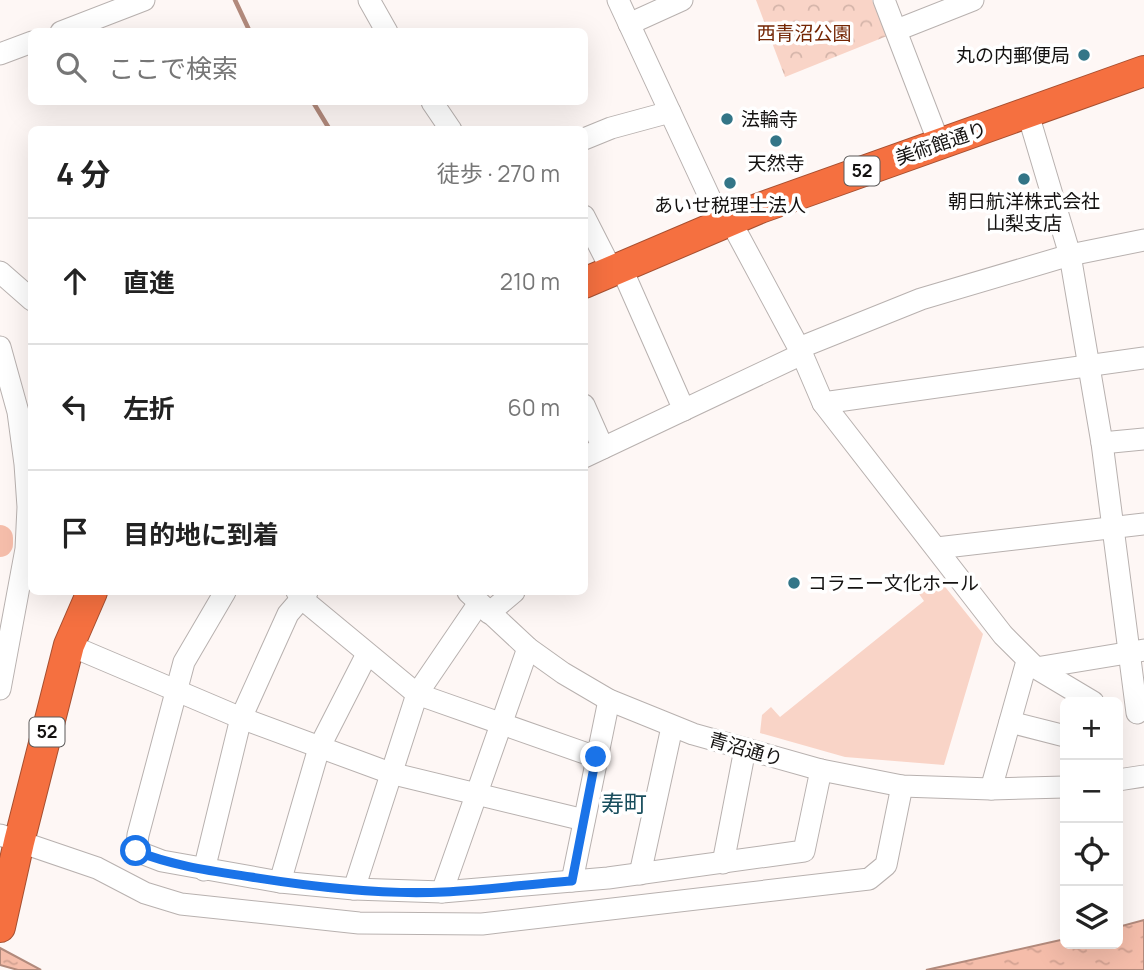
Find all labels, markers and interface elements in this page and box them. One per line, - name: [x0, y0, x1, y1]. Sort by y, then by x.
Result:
- park label: 西青沼公園: [756, 20, 852, 46]
- search box: [28, 28, 588, 105]
- place label: 丸の内郵便局: [956, 42, 1070, 68]
- marker: 丸の内郵便局: [1076, 47, 1092, 63]
- icon: search: [52, 48, 90, 86]
- text: ここで検索: [108, 50, 238, 86]
- place label: 法輪寺: [741, 106, 798, 132]
- marker: 法輪寺: [719, 111, 735, 127]
- street label: 美術館通り: [892, 115, 990, 171]
- marker: 天然寺: [768, 133, 784, 149]
- place label: 天然寺: [747, 150, 805, 176]
- text: 4 分: [56, 153, 110, 194]
- road number: 52: [844, 156, 880, 186]
- text: 徒歩 · 270 m: [437, 157, 560, 189]
- marker: 朝日航洋株式会社 山梨支店: [1016, 171, 1032, 187]
- marker: あいせ税理士法人: [722, 175, 738, 191]
- place label: 朝日航洋株式会社 山梨支店: [948, 188, 1100, 236]
- place label: あいせ税理士法人: [654, 192, 806, 218]
- icon: ahead: [56, 262, 94, 300]
- text: 直進: [123, 264, 175, 300]
- text: 210 m: [500, 265, 560, 297]
- icon: left: [56, 388, 94, 426]
- text: 左折: [123, 390, 175, 426]
- text: 60 m: [508, 391, 560, 423]
- icon: arrive: [56, 514, 94, 552]
- text: 目的地に到着: [123, 516, 279, 552]
- place label: コラニー文化ホール: [808, 570, 979, 596]
- marker: コラニー文化ホール: [786, 575, 802, 591]
- map controls: [1060, 697, 1123, 949]
- button: +: [1060, 697, 1123, 760]
- road number: 52: [30, 718, 64, 746]
- street label: 青沼通り: [706, 726, 786, 772]
- route end: [580, 741, 611, 772]
- button: −: [1060, 760, 1123, 823]
- district label: 寿町: [601, 787, 647, 819]
- button: locate: [1060, 823, 1123, 886]
- route start: [120, 835, 151, 866]
- button: layers: [1060, 886, 1123, 949]

